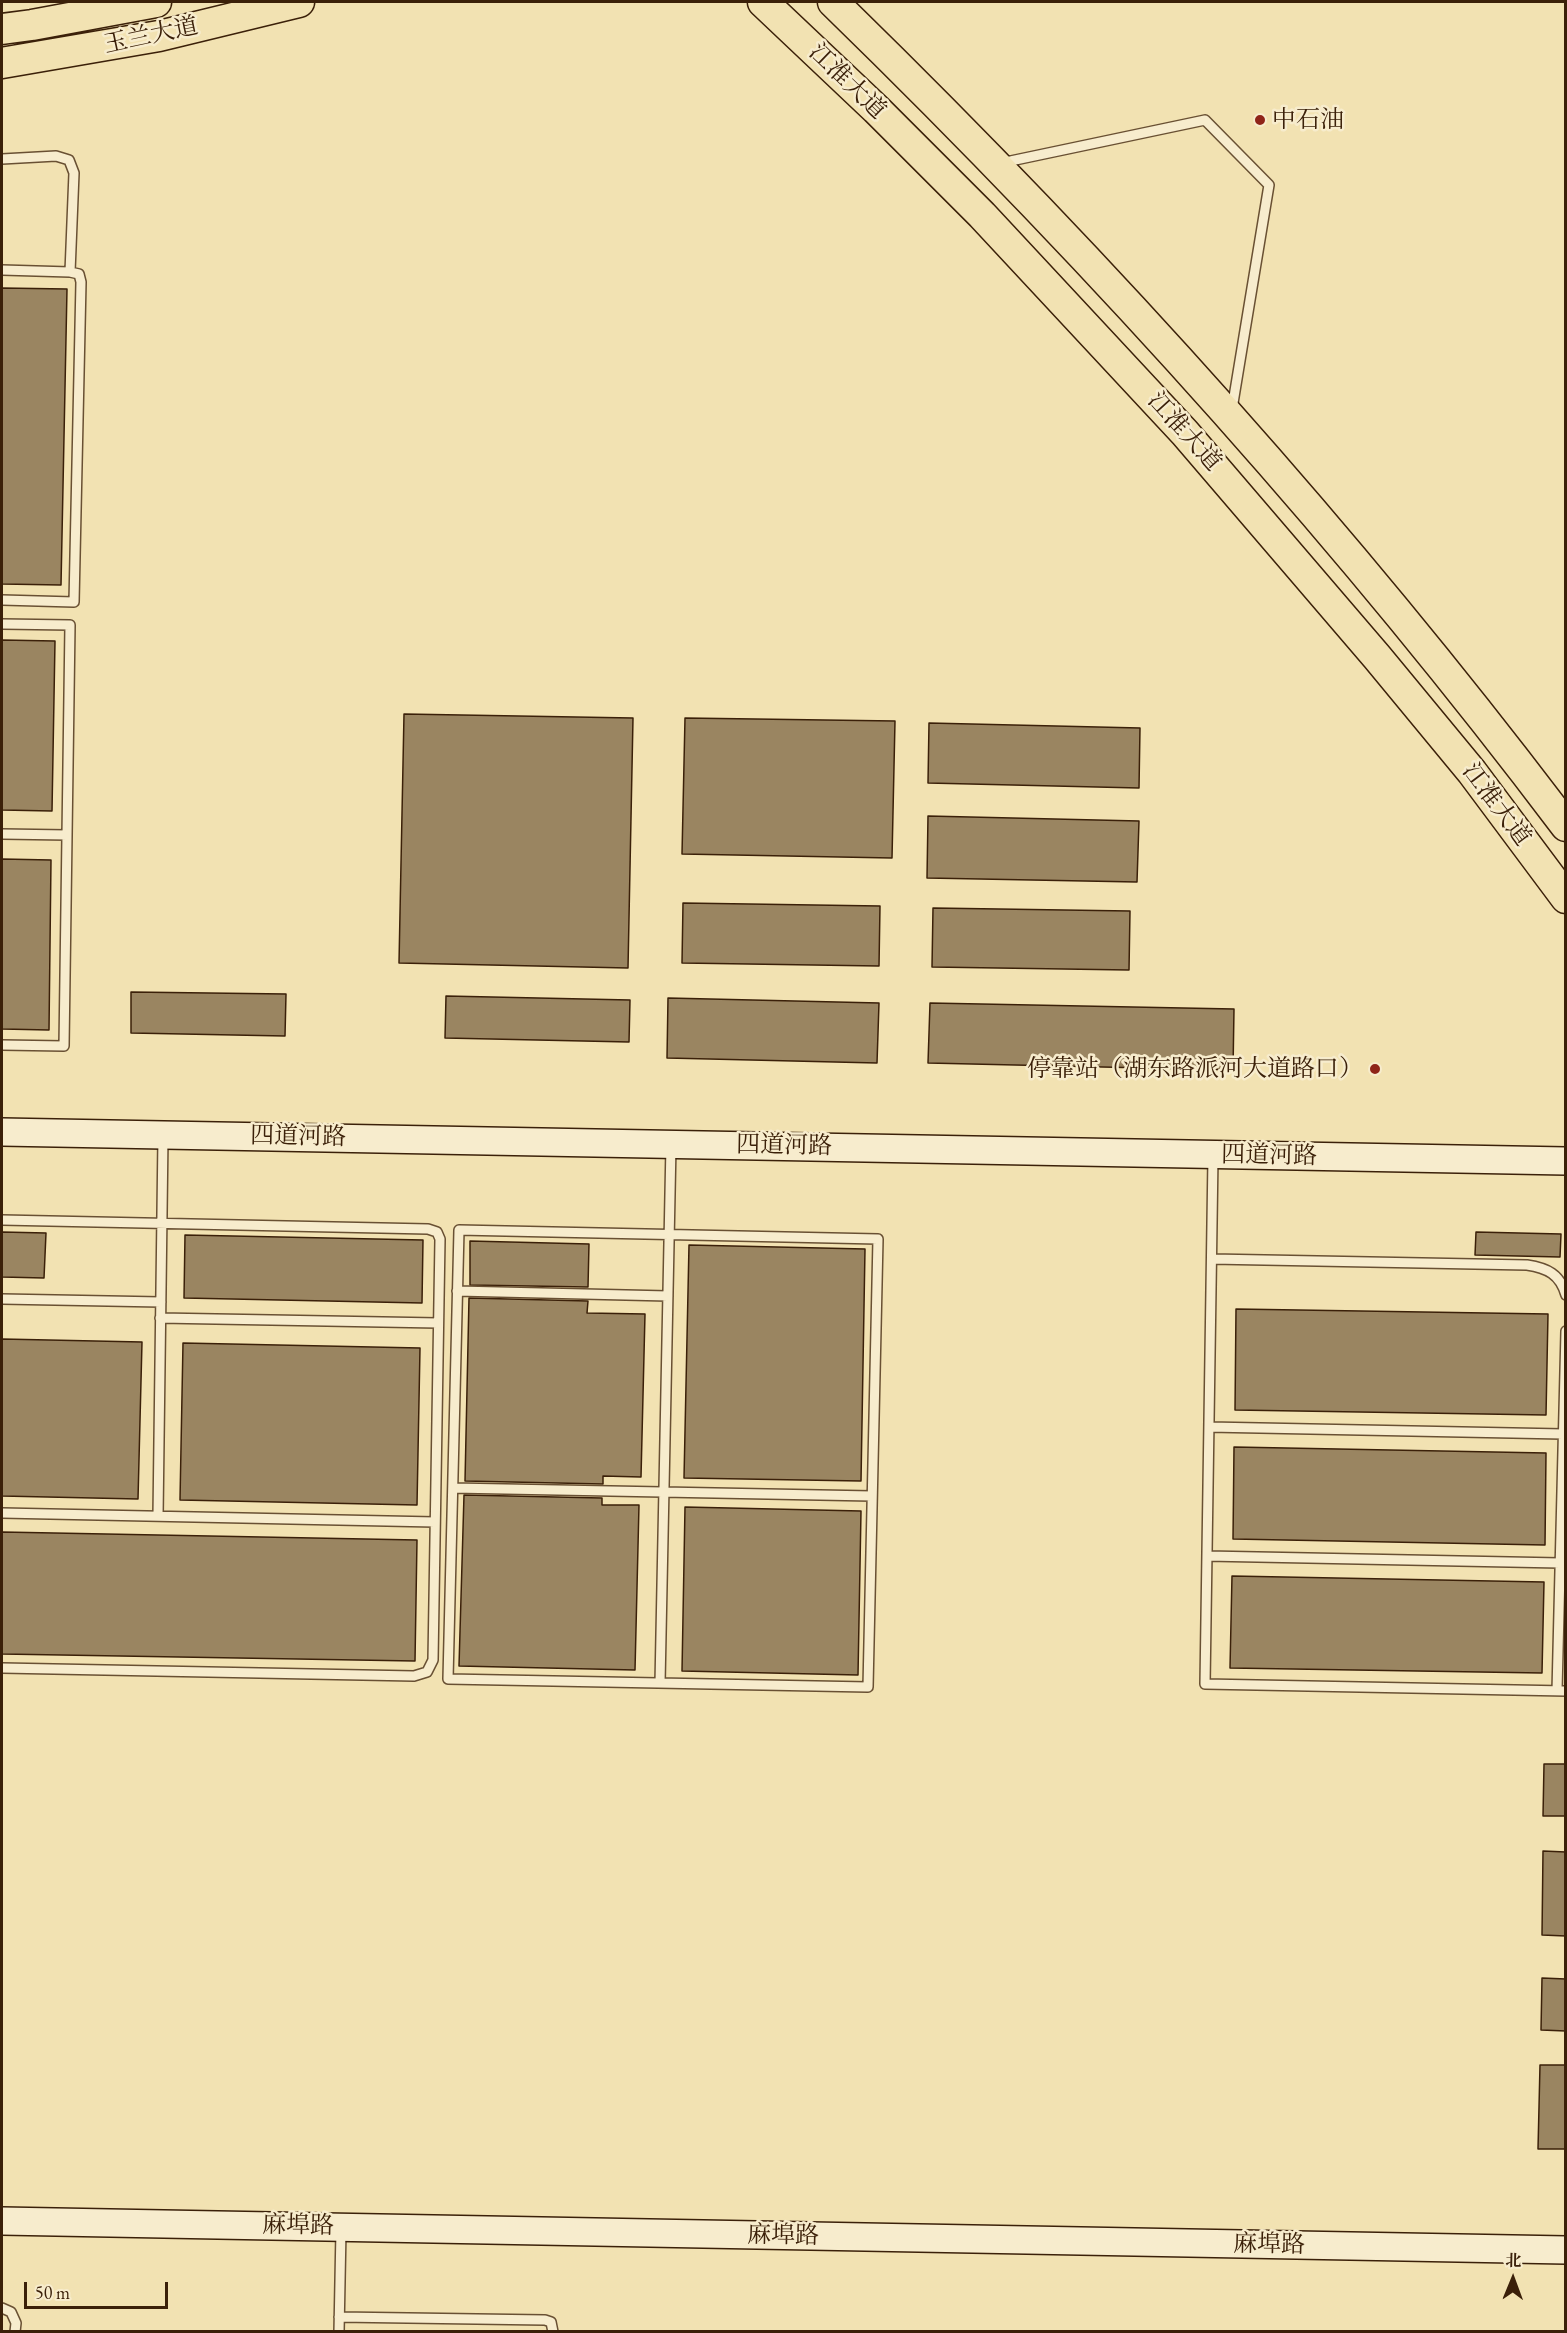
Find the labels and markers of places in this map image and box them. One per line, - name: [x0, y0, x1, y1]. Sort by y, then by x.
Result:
- place label: 中石油: [1272, 106, 1344, 134]
- marker: 中石油: [1253, 113, 1267, 127]
- place label: 停靠站（湖东路派河大道路口）: [1027, 1055, 1363, 1083]
- marker: 停靠站（湖东路派河大道路口）: [1368, 1062, 1382, 1076]

